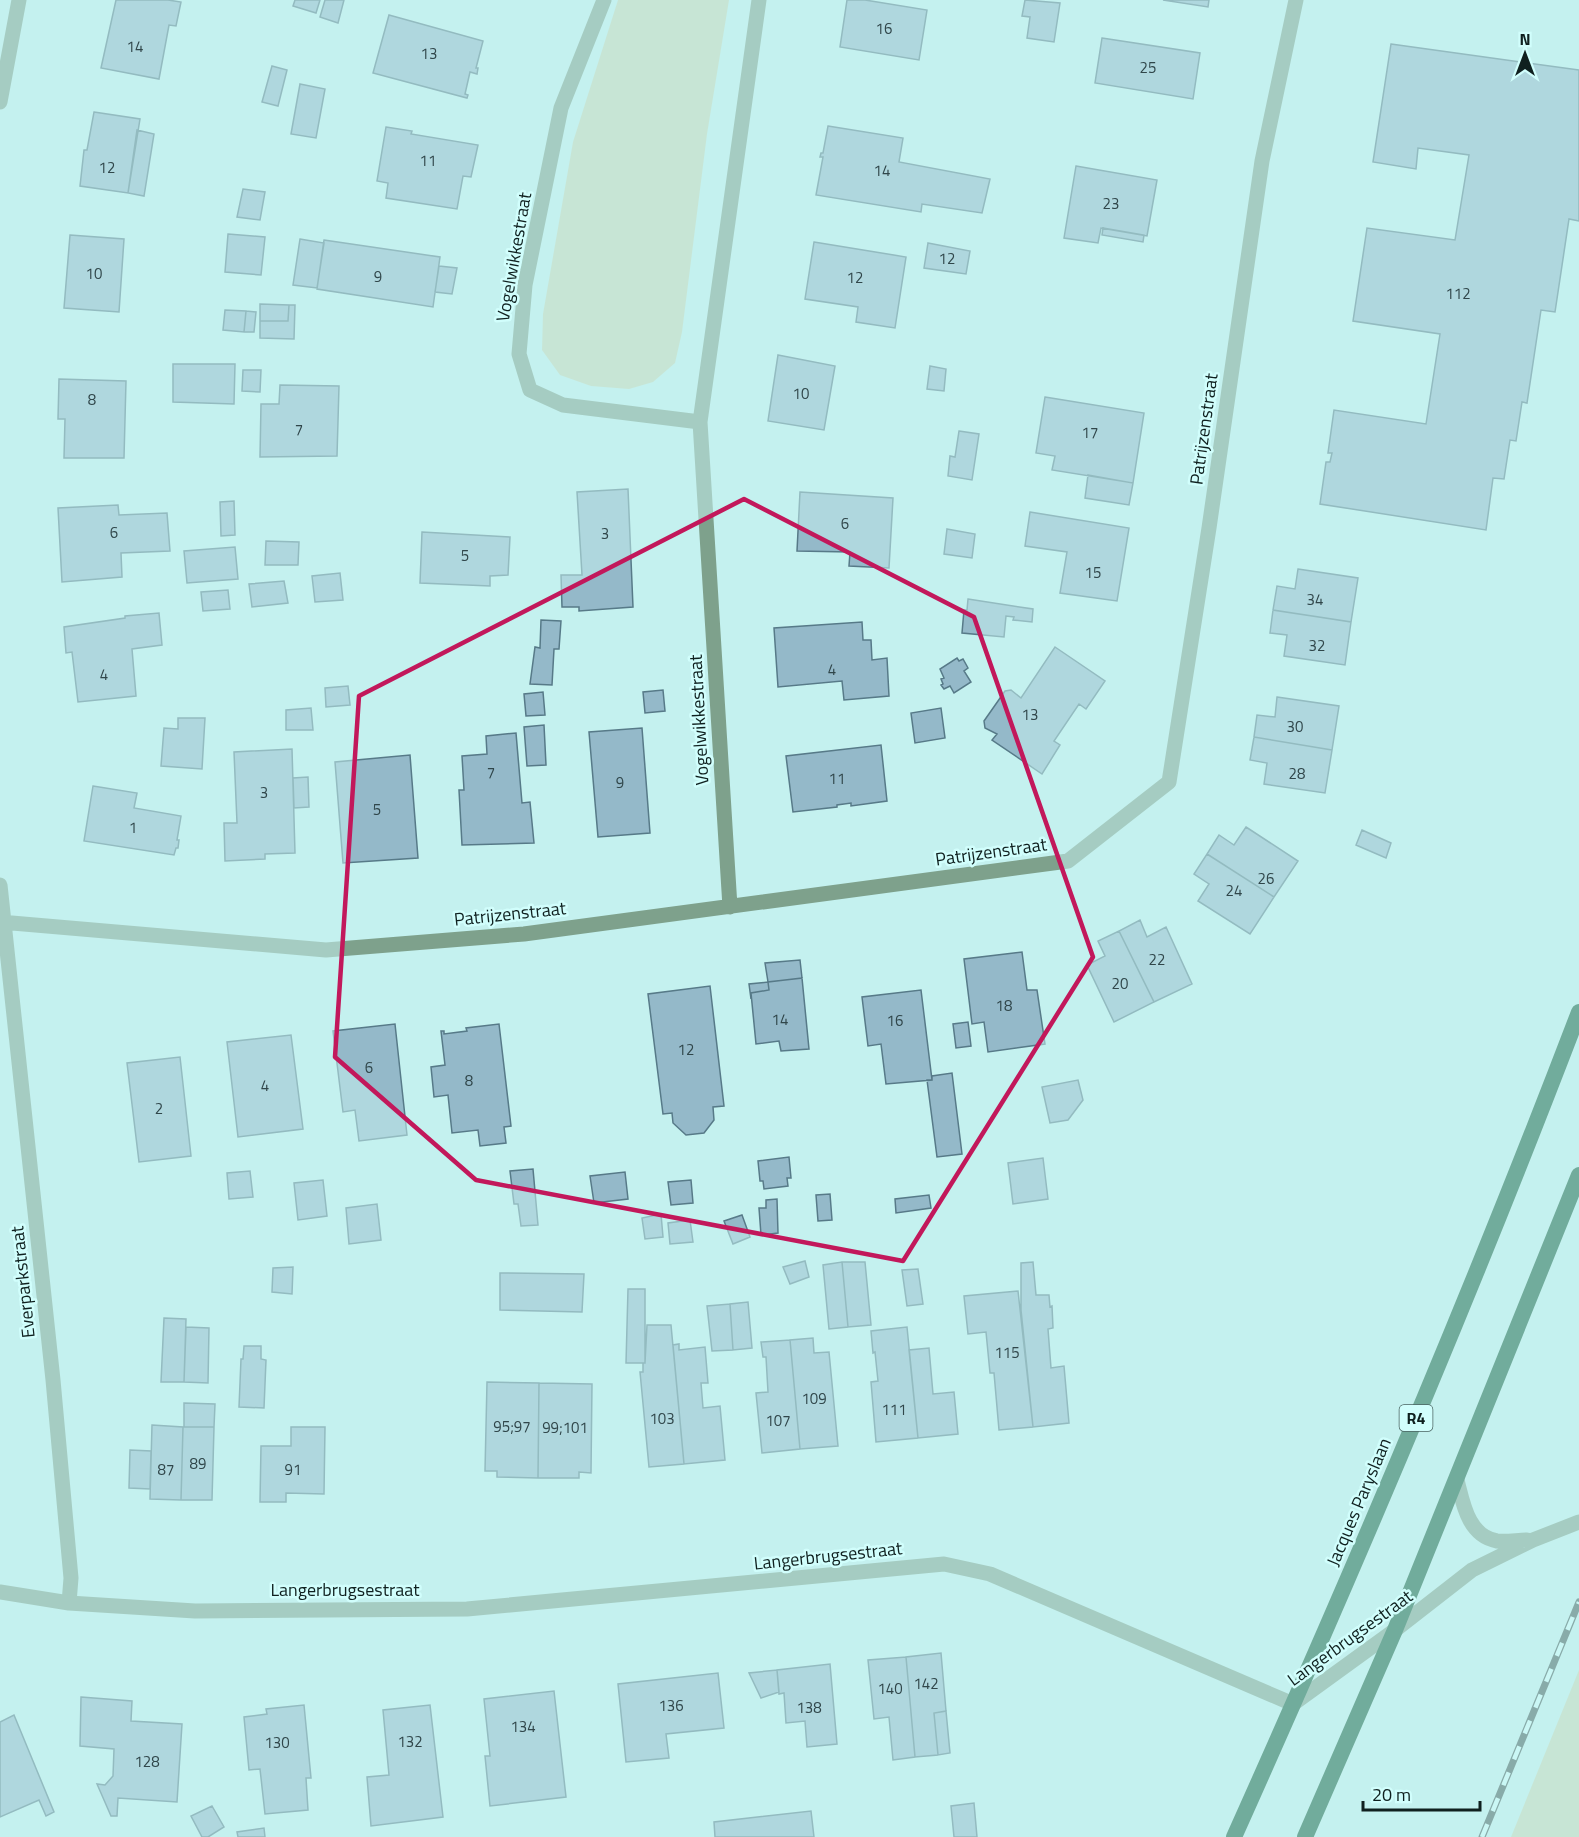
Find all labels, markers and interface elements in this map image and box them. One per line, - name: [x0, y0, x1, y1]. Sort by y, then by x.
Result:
- house number: 16: [876, 17, 892, 40]
- north arrow: [1495, 24, 1555, 84]
- text: N: [1519, 27, 1531, 51]
- house number: 14: [127, 35, 143, 58]
- house number: 13: [421, 42, 437, 65]
- house number: 25: [1140, 56, 1156, 79]
- house number: 11: [420, 149, 436, 172]
- house number: 12: [99, 156, 115, 179]
- house number: 14: [874, 159, 890, 182]
- street label: Vogelwikkestraat: [489, 189, 538, 324]
- house number: 23: [1103, 192, 1119, 215]
- house number: 12: [939, 247, 955, 270]
- house number: 10: [86, 262, 102, 285]
- house number: 9: [374, 265, 382, 288]
- house number: 12: [847, 266, 863, 289]
- house number: 112: [1445, 282, 1471, 305]
- street label: Patrijzenstraat: [1182, 371, 1225, 486]
- house number: 10: [793, 382, 809, 405]
- house number: 8: [88, 388, 96, 411]
- house number: 7: [295, 418, 303, 441]
- house number: 17: [1082, 421, 1098, 444]
- house number: 6: [841, 512, 849, 535]
- house number: 6: [110, 521, 118, 544]
- house number: 3: [601, 522, 609, 545]
- house number: 5: [461, 544, 469, 567]
- house number: 15: [1085, 561, 1101, 584]
- house number: 34: [1307, 588, 1323, 611]
- house number: 32: [1309, 634, 1325, 657]
- street label: Vogelwikkestraat: [682, 653, 715, 786]
- house number: 4: [828, 658, 836, 681]
- house number: 4: [100, 663, 108, 686]
- house number: 13: [1022, 703, 1038, 726]
- house number: 30: [1287, 715, 1303, 738]
- house number: 7: [487, 761, 495, 784]
- house number: 28: [1289, 762, 1305, 785]
- house number: 11: [829, 767, 845, 790]
- house number: 9: [616, 771, 624, 794]
- house number: 3: [260, 781, 268, 804]
- house number: 5: [373, 798, 381, 821]
- house number: 1: [129, 816, 137, 839]
- street label: Patrijzenstraat: [933, 830, 1049, 873]
- house number: 26: [1258, 867, 1274, 890]
- house number: 24: [1226, 879, 1242, 902]
- street label: Patrijzenstraat: [453, 894, 568, 933]
- house number: 22: [1149, 948, 1165, 971]
- house number: 20: [1112, 972, 1128, 995]
- house number: 18: [996, 994, 1012, 1017]
- house number: 14: [772, 1008, 788, 1031]
- house number: 16: [887, 1009, 903, 1032]
- house number: 12: [678, 1038, 694, 1061]
- house number: 6: [365, 1056, 373, 1079]
- house number: 8: [465, 1069, 473, 1092]
- house number: 4: [261, 1074, 269, 1097]
- house number: 2: [155, 1097, 163, 1120]
- street label: Everparkstraat: [3, 1224, 42, 1339]
- house number: 115: [994, 1341, 1020, 1364]
- house number: 109: [801, 1387, 827, 1410]
- house number: 111: [881, 1398, 907, 1421]
- road number: R4: [1400, 1405, 1432, 1431]
- house number: 103: [649, 1407, 675, 1430]
- house number: 107: [765, 1409, 791, 1432]
- house number: 95;97: [493, 1415, 531, 1438]
- house number: 99;101: [542, 1416, 588, 1439]
- street label: Jacques Paryslaan: [1319, 1433, 1398, 1570]
- house number: 89: [190, 1452, 206, 1475]
- house number: 87: [158, 1458, 174, 1481]
- house number: 91: [285, 1458, 301, 1481]
- street label: Langerbrugsestraat: [752, 1534, 904, 1577]
- street label: Langerbrugsestraat: [270, 1576, 420, 1603]
- street label: Langerbrugsestraat: [1281, 1582, 1419, 1692]
- house number: 142: [913, 1672, 939, 1695]
- house number: 140: [877, 1677, 903, 1700]
- house number: 136: [658, 1694, 684, 1717]
- house number: 138: [796, 1696, 822, 1719]
- house number: 134: [510, 1715, 536, 1738]
- house number: 132: [397, 1730, 423, 1753]
- house number: 130: [264, 1731, 290, 1754]
- house number: 128: [134, 1750, 160, 1773]
- scale bar: [1363, 1774, 1480, 1812]
- text: 20 m: [1372, 1781, 1411, 1808]

